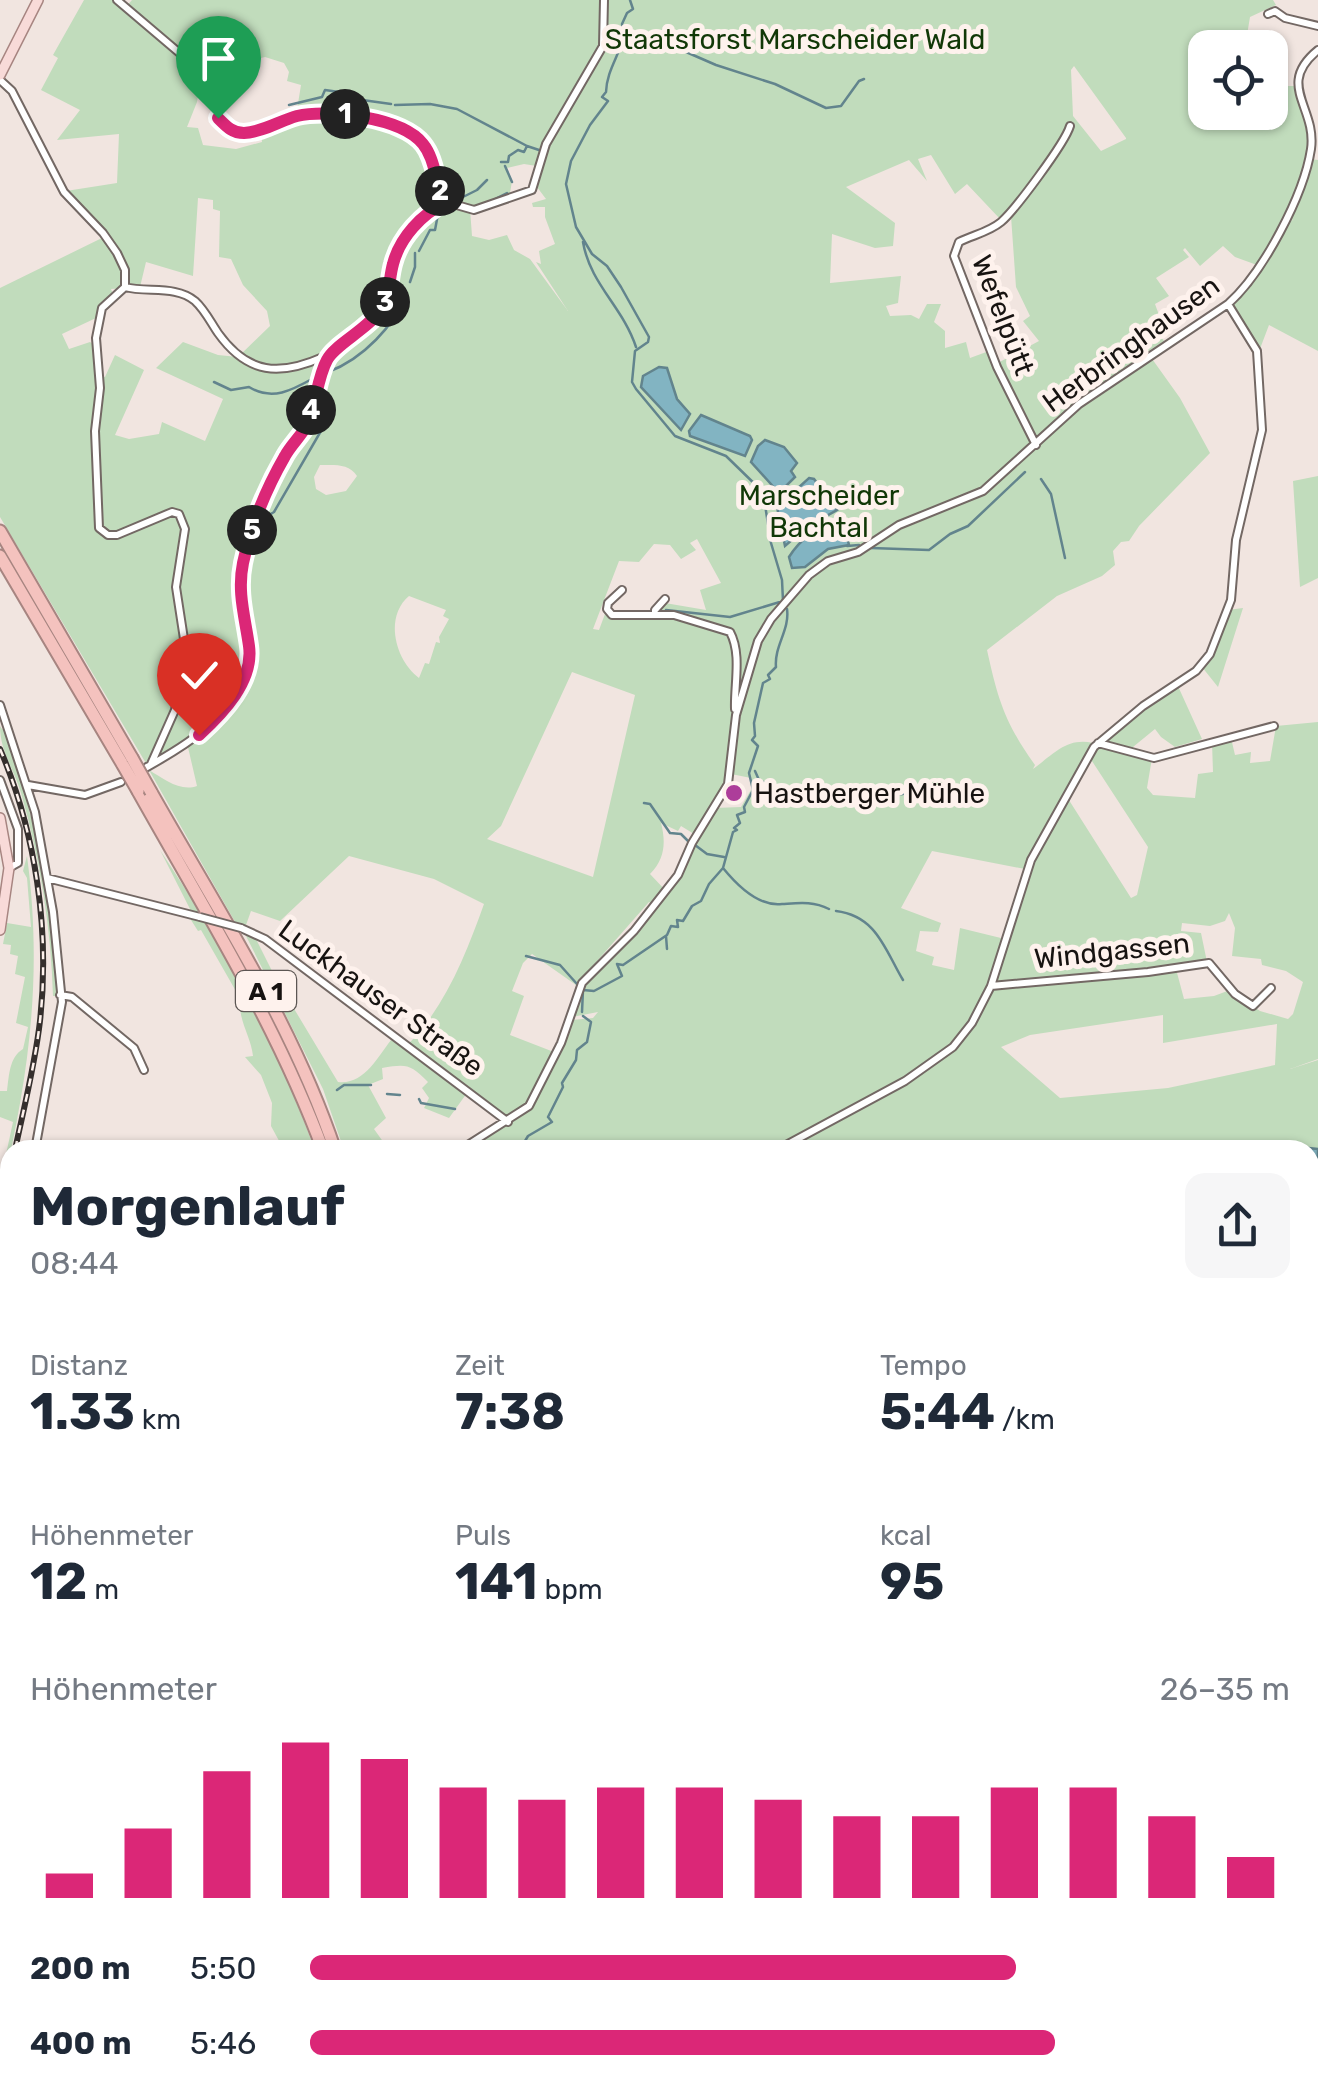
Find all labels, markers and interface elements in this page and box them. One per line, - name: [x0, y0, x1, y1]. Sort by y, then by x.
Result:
- pin: [176, 16, 261, 119]
- park label: Staatsforst Marscheider Wald: [605, 23, 985, 56]
- map controls: [1188, 30, 1288, 130]
- button: locate: [1188, 30, 1288, 130]
- icon: arrive: [191, 31, 246, 86]
- pin: 1: [320, 89, 370, 139]
- text: 1: [338, 97, 352, 130]
- pin: 2: [415, 166, 465, 216]
- text: 2: [431, 174, 449, 207]
- street label: Wefelpütt: [965, 250, 1041, 380]
- street label: Herbringhausen: [1036, 269, 1226, 419]
- pin: 3: [360, 277, 410, 327]
- text: 3: [376, 285, 394, 318]
- pin: 4: [286, 385, 336, 435]
- text: 4: [301, 393, 321, 426]
- park label: Marscheider Bachtal: [739, 479, 900, 544]
- pin: 5: [227, 505, 277, 555]
- text: 5: [243, 513, 261, 546]
- pin: [157, 633, 242, 736]
- icon: check: [172, 648, 227, 703]
- place label: Hastberger Mühle: [754, 777, 985, 810]
- marker: Hastberger Mühle: [723, 782, 745, 804]
- street label: Luckhauser Straße: [272, 913, 490, 1083]
- street label: Windgassen: [1033, 926, 1191, 976]
- road number: A 1: [236, 971, 296, 1011]
- button: share: [1185, 1173, 1290, 1278]
- text: Morgenlauf: [30, 1174, 345, 1239]
- text: 08:44: [30, 1244, 119, 1282]
- text: Distanz: [30, 1349, 128, 1382]
- text: Zeit: [455, 1349, 505, 1382]
- text: Tempo: [880, 1349, 967, 1382]
- text: 1.33: [30, 1382, 135, 1442]
- text: 7:38: [455, 1382, 565, 1442]
- text: 5:44: [880, 1382, 995, 1442]
- text: km: [135, 1403, 181, 1436]
- text: /km: [995, 1403, 1055, 1436]
- text: Höhenmeter: [30, 1519, 194, 1552]
- text: Puls: [455, 1519, 511, 1552]
- text: kcal: [880, 1519, 931, 1552]
- text: 12: [30, 1552, 87, 1612]
- text: 141: [455, 1552, 538, 1612]
- text: 95: [880, 1552, 944, 1612]
- text: m: [87, 1573, 119, 1606]
- text: bpm: [538, 1573, 603, 1606]
- text: Höhenmeter: [30, 1670, 217, 1708]
- text: 26–35 m: [1160, 1670, 1290, 1708]
- text: 200 m: [30, 1949, 130, 1987]
- text: 5:50: [190, 1949, 257, 1987]
- text: 400 m: [30, 2024, 132, 2062]
- text: 5:46: [190, 2024, 256, 2062]

